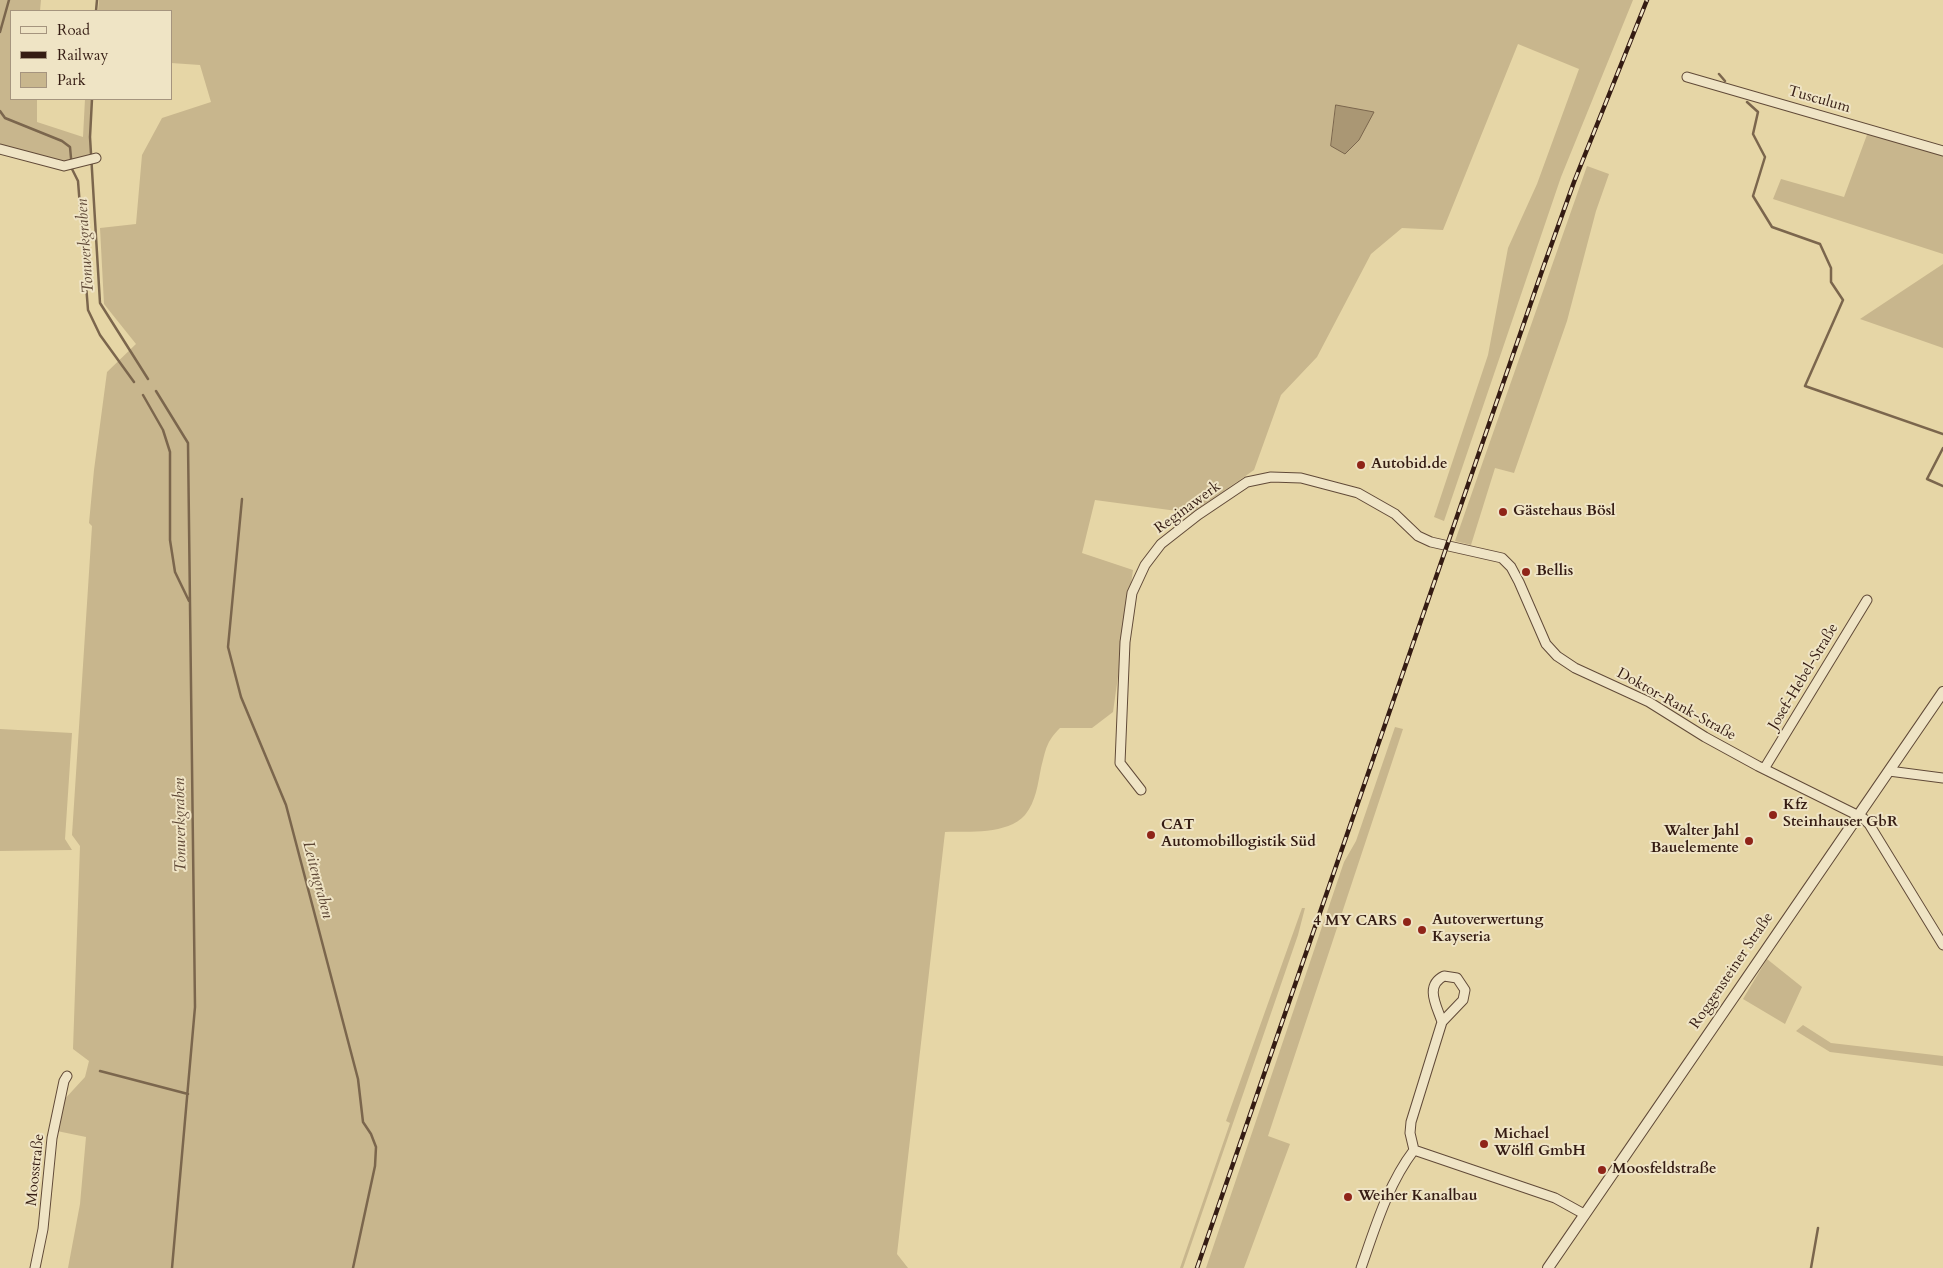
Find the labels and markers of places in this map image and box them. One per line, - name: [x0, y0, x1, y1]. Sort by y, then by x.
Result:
- place label: Autobid.de: [1371, 456, 1447, 474]
- marker: Autobid.de: [1355, 459, 1367, 471]
- place label: Gästehaus Bösl: [1513, 503, 1615, 521]
- marker: Gästehaus Bösl: [1497, 506, 1509, 518]
- place label: Bellis: [1536, 563, 1573, 581]
- marker: Bellis: [1520, 566, 1532, 578]
- place label: Kfz Steinhauser GbR: [1783, 797, 1898, 832]
- marker: Kfz Steinhauser GbR: [1767, 809, 1779, 821]
- place label: CAT Automobillogistik Süd: [1161, 817, 1316, 852]
- place label: Walter Jahl Bauelemente: [1650, 823, 1739, 858]
- marker: CAT Automobillogistik Süd: [1145, 829, 1157, 841]
- marker: Walter Jahl Bauelemente: [1743, 835, 1755, 847]
- place label: Autoverwertung Kayseria: [1432, 912, 1543, 947]
- place label: 4 MY CARS: [1313, 913, 1397, 931]
- marker: 4 MY CARS: [1401, 916, 1413, 928]
- marker: Autoverwertung Kayseria: [1416, 924, 1428, 936]
- place label: Michael Wölfl GmbH: [1494, 1126, 1586, 1161]
- marker: Michael Wölfl GmbH: [1478, 1138, 1490, 1150]
- place label: Moosfeldstraße: [1612, 1161, 1716, 1179]
- marker: Moosfeldstraße: [1596, 1164, 1608, 1176]
- place label: Weiher Kanalbau: [1358, 1188, 1477, 1206]
- marker: Weiher Kanalbau: [1342, 1191, 1354, 1203]

